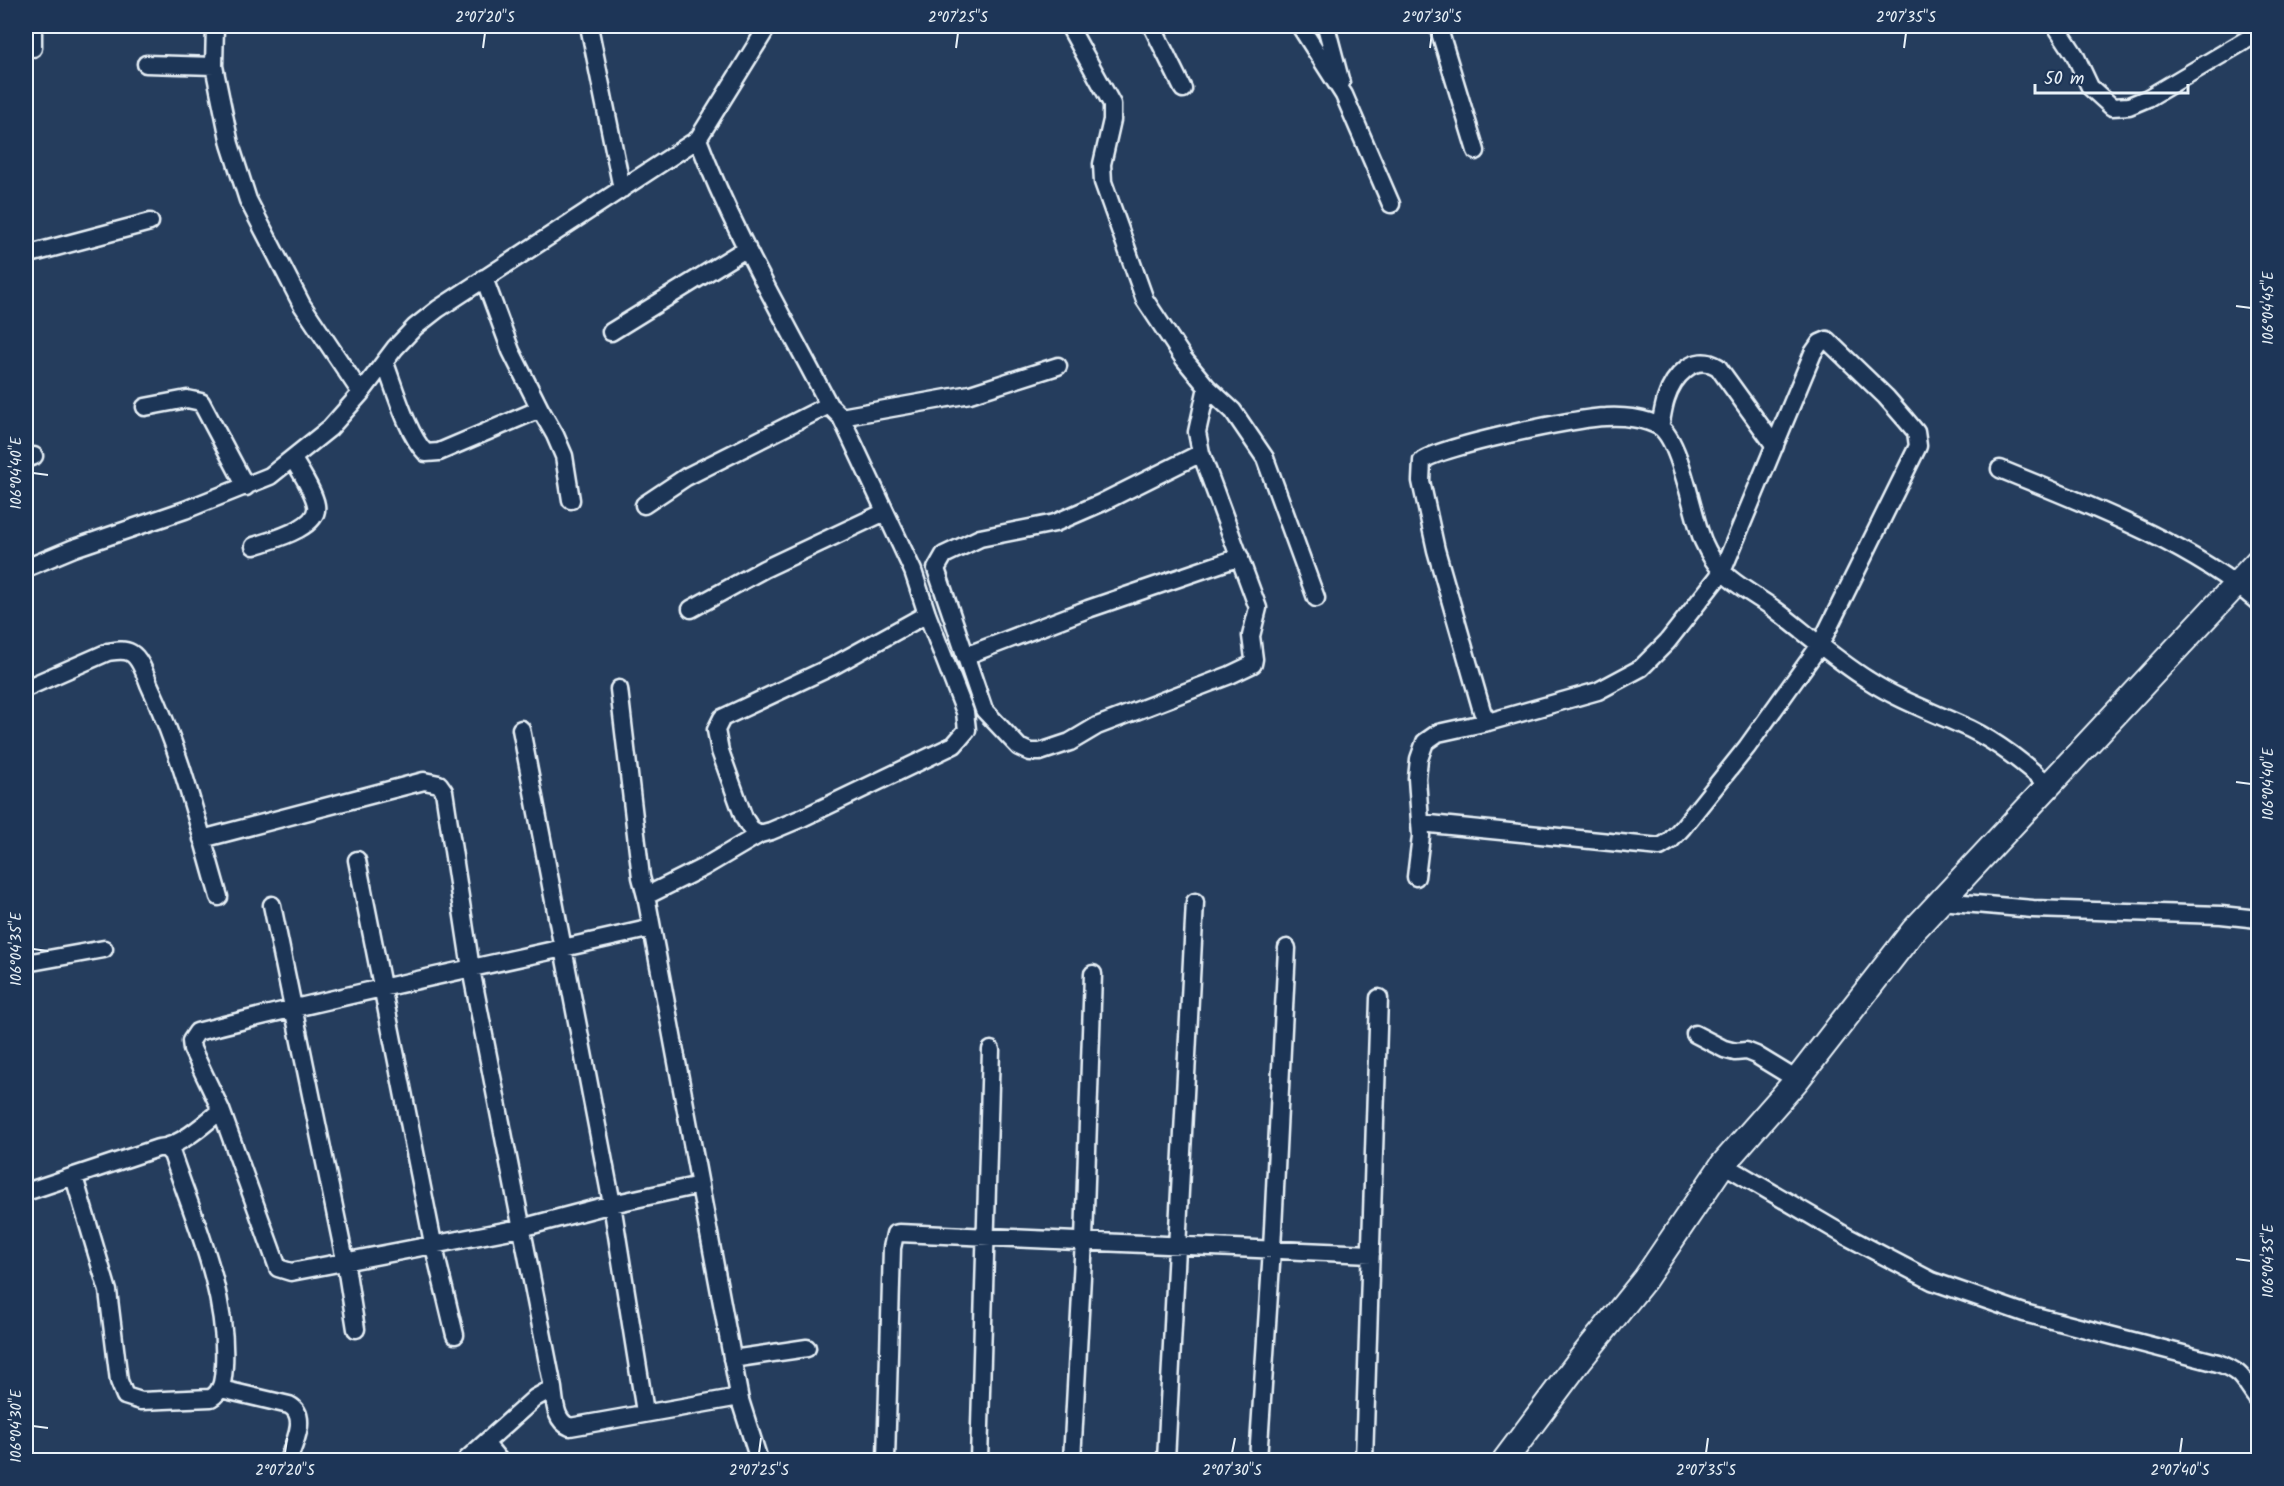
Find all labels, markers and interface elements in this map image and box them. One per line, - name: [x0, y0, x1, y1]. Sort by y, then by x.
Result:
- text: 2°07'20"S: [455, 6, 515, 30]
- text: 2°07'25"S: [928, 6, 988, 30]
- text: 2°07'30"S: [1402, 6, 1462, 30]
- text: 2°07'35"S: [1876, 6, 1936, 30]
- scale bar: [2035, 57, 2188, 95]
- text: 50 m: [2044, 65, 2084, 94]
- text: 106°04'45"E: [2257, 270, 2281, 345]
- text: 106°04'40"E: [5, 435, 29, 510]
- text: 106°04'40"E: [2257, 746, 2281, 821]
- text: 106°04'35"E: [5, 911, 29, 986]
- text: 106°04'35"E: [2257, 1223, 2281, 1298]
- text: 106°04'30"E: [5, 1388, 29, 1463]
- text: 2°07'20"S: [255, 1459, 315, 1483]
- text: 2°07'25"S: [729, 1459, 789, 1483]
- text: 2°07'30"S: [1202, 1459, 1262, 1483]
- text: 2°07'35"S: [1676, 1459, 1736, 1483]
- text: 2°07'40"S: [2150, 1459, 2210, 1483]

